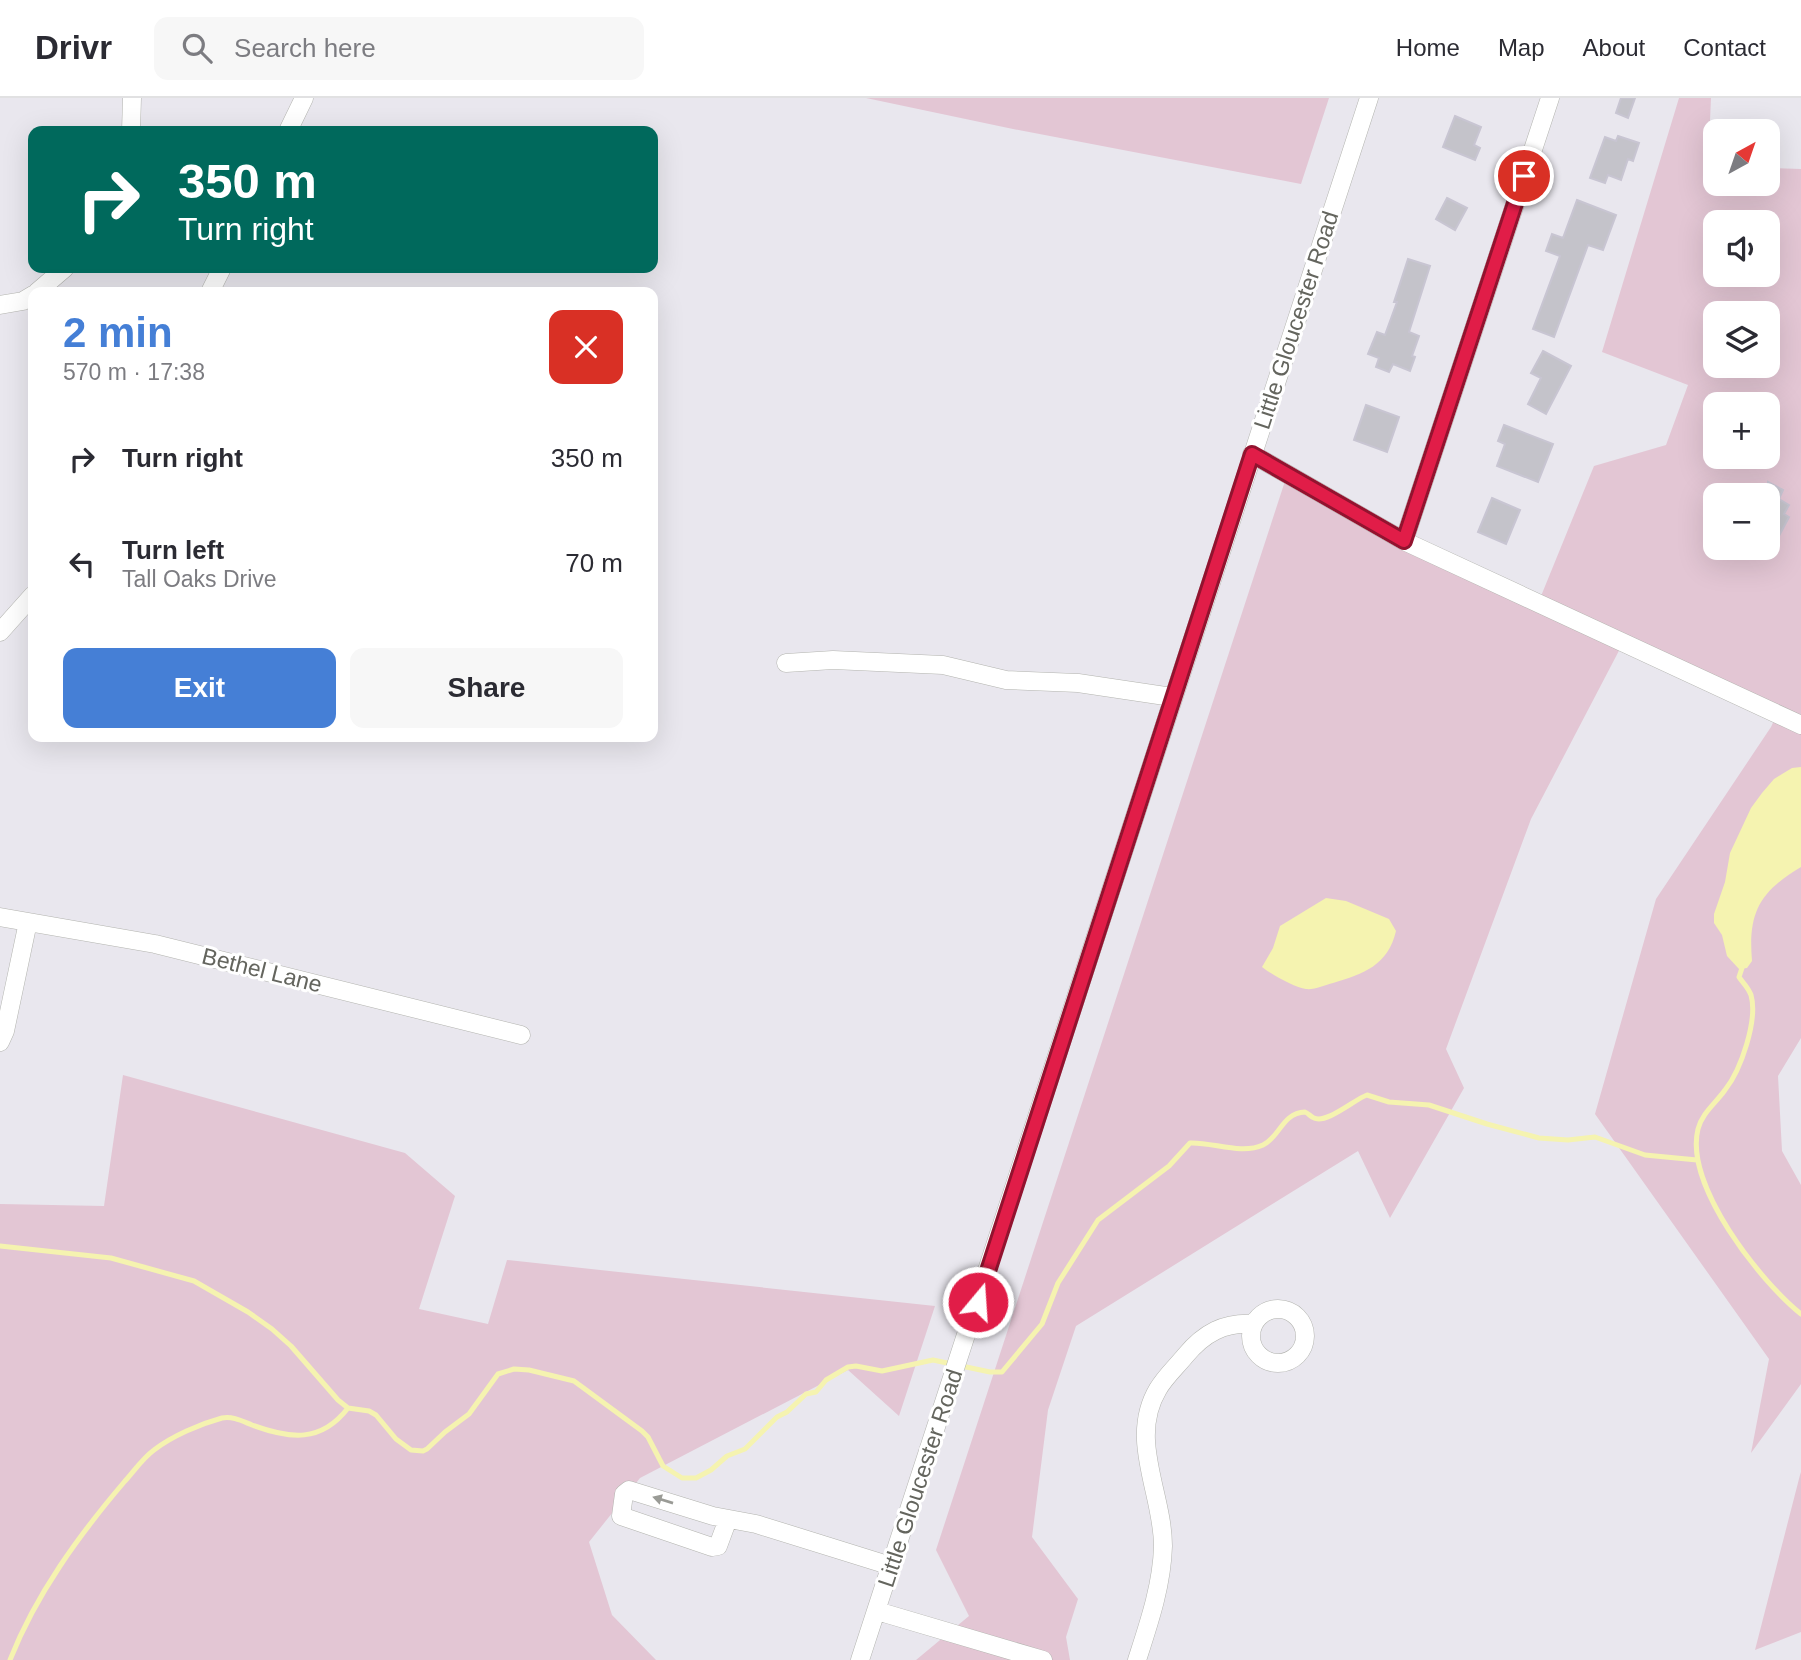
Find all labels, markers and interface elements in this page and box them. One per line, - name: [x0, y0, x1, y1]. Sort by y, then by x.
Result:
- search box: [154, 17, 644, 80]
- text: Drivr: [35, 29, 112, 66]
- icon: search: [178, 29, 216, 67]
- text: Search here: [234, 33, 376, 63]
- text: Home: [1396, 34, 1460, 61]
- text: Map: [1498, 34, 1545, 61]
- text: About: [1583, 34, 1645, 61]
- text: Contact: [1683, 34, 1766, 61]
- north arrow: [1703, 119, 1780, 196]
- map controls: [1703, 119, 1780, 560]
- pin: [1494, 146, 1554, 206]
- icon: right: [63, 154, 154, 245]
- text: 350 m: [178, 154, 317, 208]
- icon: arrive: [1505, 157, 1543, 195]
- street label: Little Gloucester Road: [1248, 208, 1344, 432]
- button: sound: [1703, 210, 1780, 287]
- text: Turn right: [178, 211, 314, 247]
- button: layers: [1703, 301, 1780, 378]
- text: 2 min: [63, 309, 173, 356]
- button: close: [549, 310, 623, 384]
- text: 570 m · 17:38: [63, 359, 205, 385]
- button: +: [1703, 392, 1780, 469]
- icon: right: [63, 440, 101, 478]
- text: Turn right: [122, 443, 243, 473]
- text: 350 m: [551, 443, 623, 473]
- button: −: [1703, 483, 1780, 560]
- text: Turn left: [122, 535, 224, 565]
- icon: left: [63, 545, 101, 583]
- text: 70 m: [565, 548, 623, 578]
- text: Tall Oaks Drive: [122, 566, 277, 592]
- button: Exit: [63, 648, 336, 728]
- button: Share: [350, 648, 623, 728]
- street label: Bethel Lane: [199, 943, 325, 997]
- position arrow: [941, 1265, 1015, 1339]
- street label: Little Gloucester Road: [872, 1366, 968, 1590]
- one-way arrow: [652, 1495, 673, 1505]

